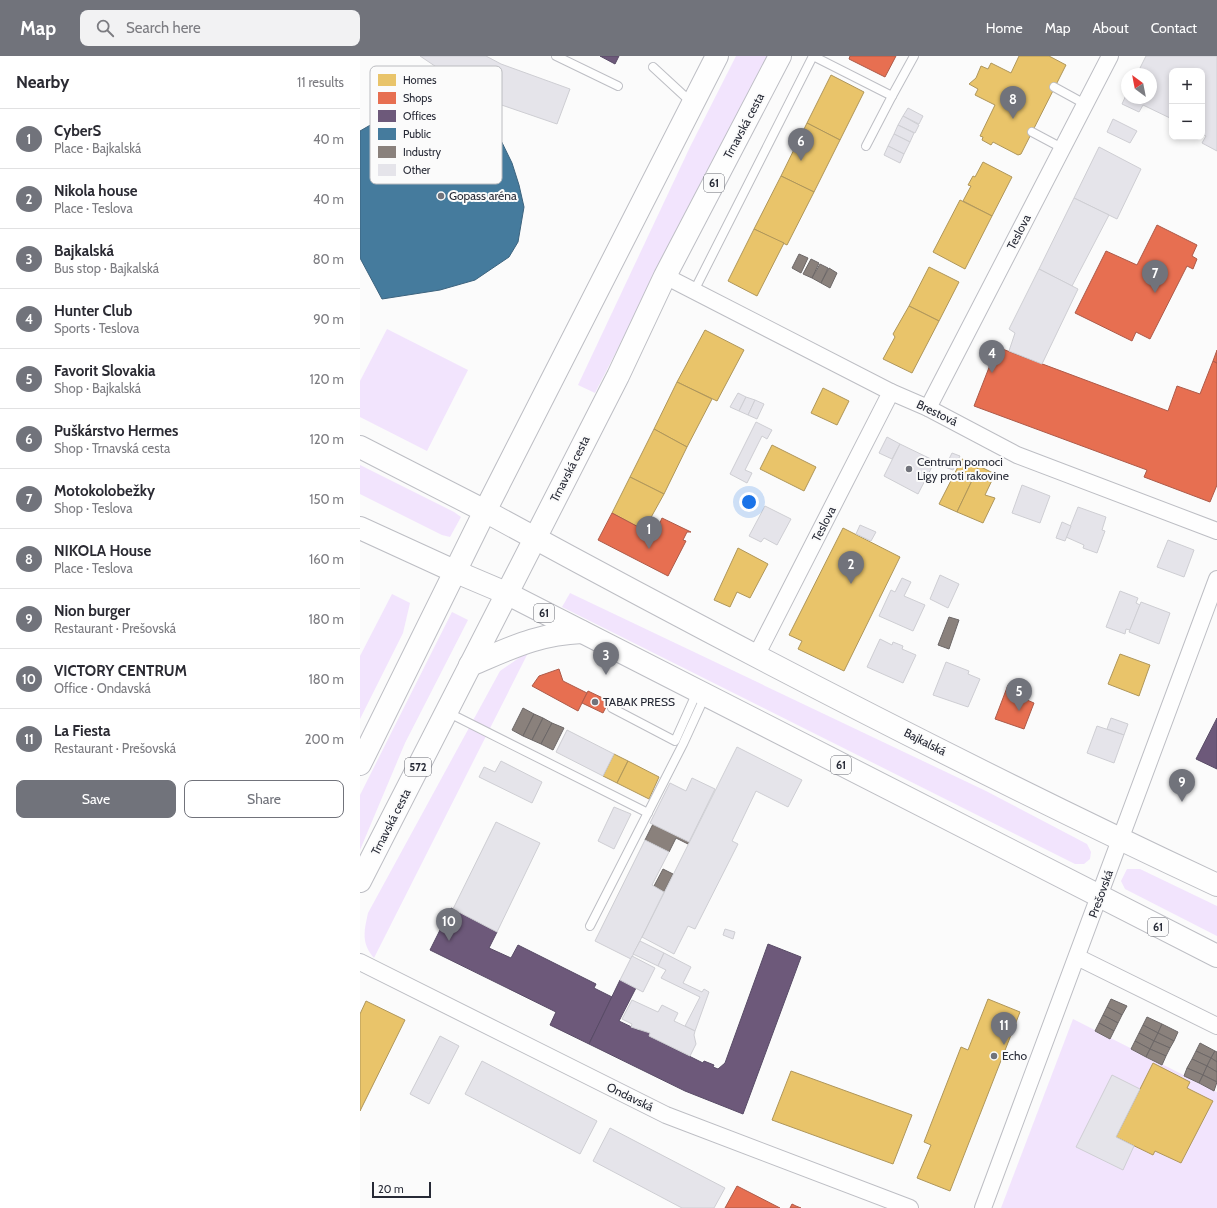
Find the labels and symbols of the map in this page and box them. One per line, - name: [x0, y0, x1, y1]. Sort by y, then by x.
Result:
- legend: [370, 66, 502, 184]
- north arrow: [1121, 68, 1157, 104]
- text: Homes: [403, 73, 437, 87]
- pin: 8: [1000, 86, 1026, 119]
- street label: Trnavská cesta: [720, 90, 767, 161]
- text: Shops: [403, 91, 432, 105]
- text: Offices: [403, 109, 437, 123]
- text: Public: [403, 127, 431, 141]
- pin: 6: [788, 128, 814, 161]
- text: Industry: [403, 145, 441, 159]
- text: Other: [403, 163, 431, 177]
- road number: 61: [704, 174, 724, 192]
- place label: Gopass aréna: [449, 188, 517, 203]
- marker: Gopass aréna: [436, 191, 446, 201]
- street label: Teslova: [1003, 211, 1034, 252]
- pin: 7: [1142, 260, 1168, 293]
- pin: 4: [979, 340, 1005, 373]
- street label: Brestová: [914, 396, 960, 429]
- street label: Trnavská cesta: [546, 433, 593, 504]
- place label: Centrum pomoci Ligy proti rakovine: [917, 454, 1009, 483]
- marker: Centrum pomoci Ligy proti rakovine: [904, 464, 914, 474]
- your location: [739, 492, 759, 512]
- street label: Teslova: [808, 503, 839, 544]
- pin: 1: [636, 516, 662, 549]
- pin: 2: [838, 551, 864, 584]
- road number: 61: [534, 604, 554, 622]
- pin: 3: [593, 642, 619, 675]
- pin: 5: [1006, 678, 1032, 711]
- place label: TABAK PRESS: [603, 694, 675, 709]
- marker: TABAK PRESS: [590, 697, 600, 707]
- street label: Bajkalská: [902, 725, 949, 759]
- road number: 61: [831, 756, 851, 774]
- road number: 572: [405, 758, 431, 776]
- pin: 9: [1169, 769, 1195, 802]
- street label: Trnavská cesta: [367, 786, 414, 857]
- street label: Prešovská: [1085, 868, 1116, 920]
- pin: 10: [436, 908, 462, 941]
- road number: 61: [1148, 918, 1168, 936]
- pin: 11: [991, 1012, 1017, 1045]
- place label: Echo: [1002, 1048, 1027, 1063]
- marker: Echo: [989, 1051, 999, 1061]
- street label: Ondavská: [604, 1079, 656, 1114]
- scale bar: [372, 1180, 431, 1199]

